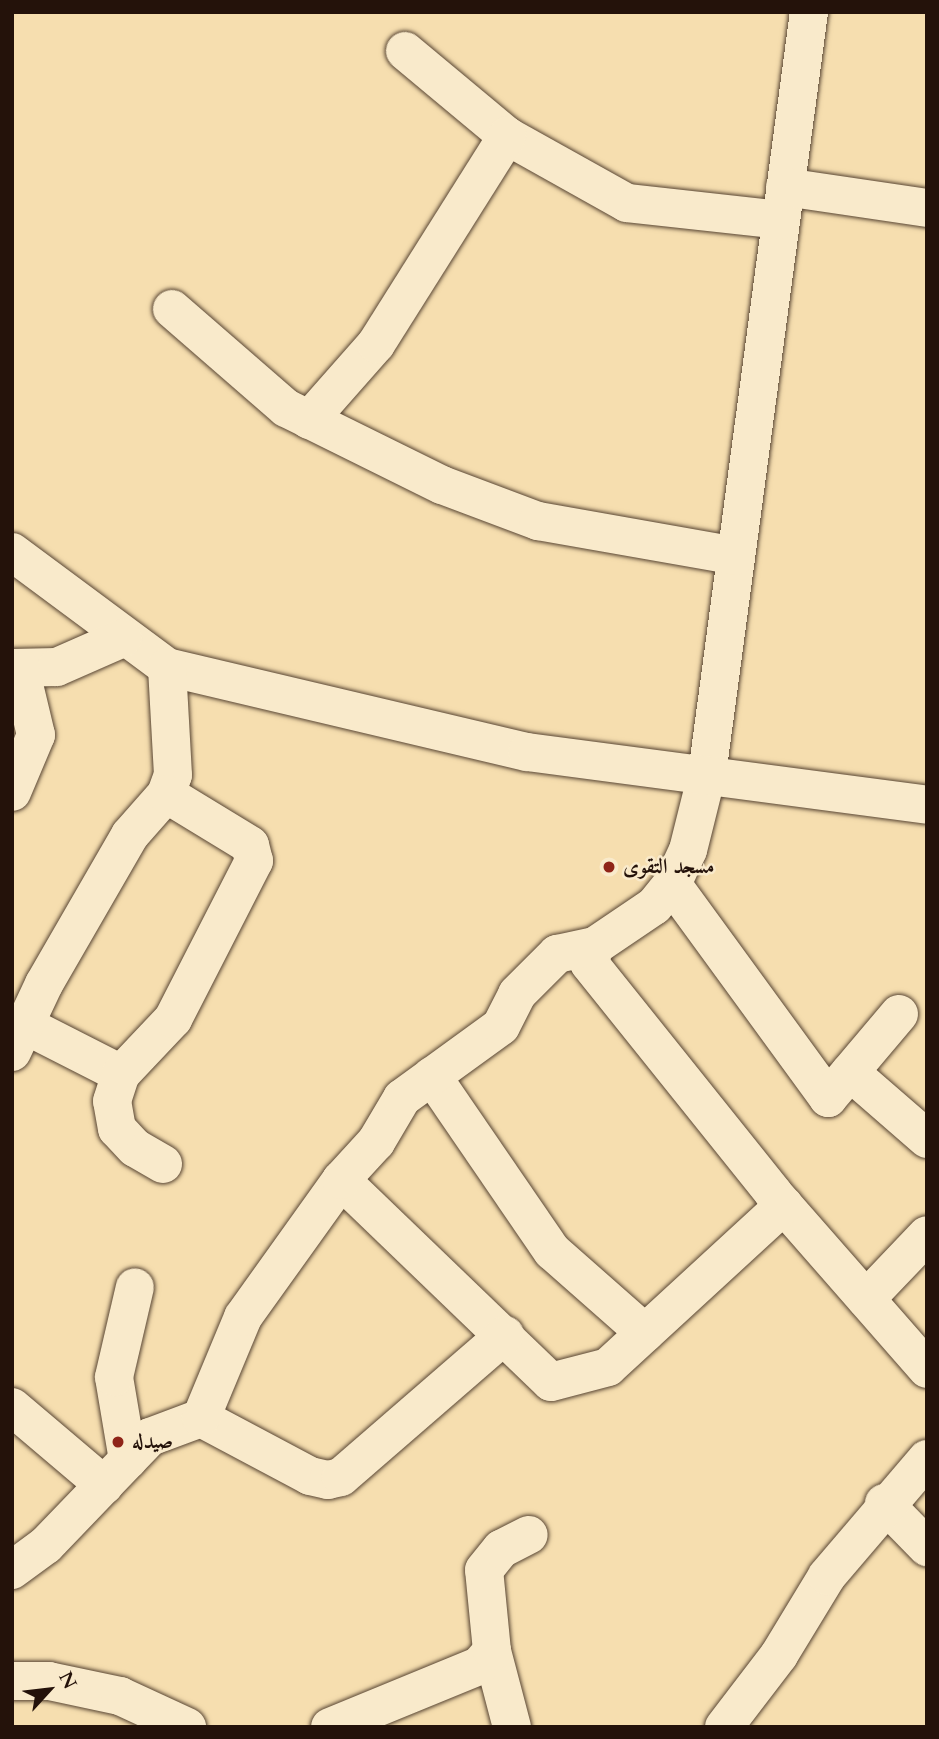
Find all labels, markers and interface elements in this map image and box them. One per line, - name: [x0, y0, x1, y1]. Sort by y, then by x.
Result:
- place label: مسجد التقوى: [623, 854, 714, 880]
- marker: مسجد التقوى: [601, 859, 617, 875]
- place label: صيدله: [132, 1429, 173, 1455]
- marker: صيدله: [110, 1434, 126, 1450]
- north arrow: [14, 1655, 84, 1725]
- text: N: [52, 1667, 83, 1694]

